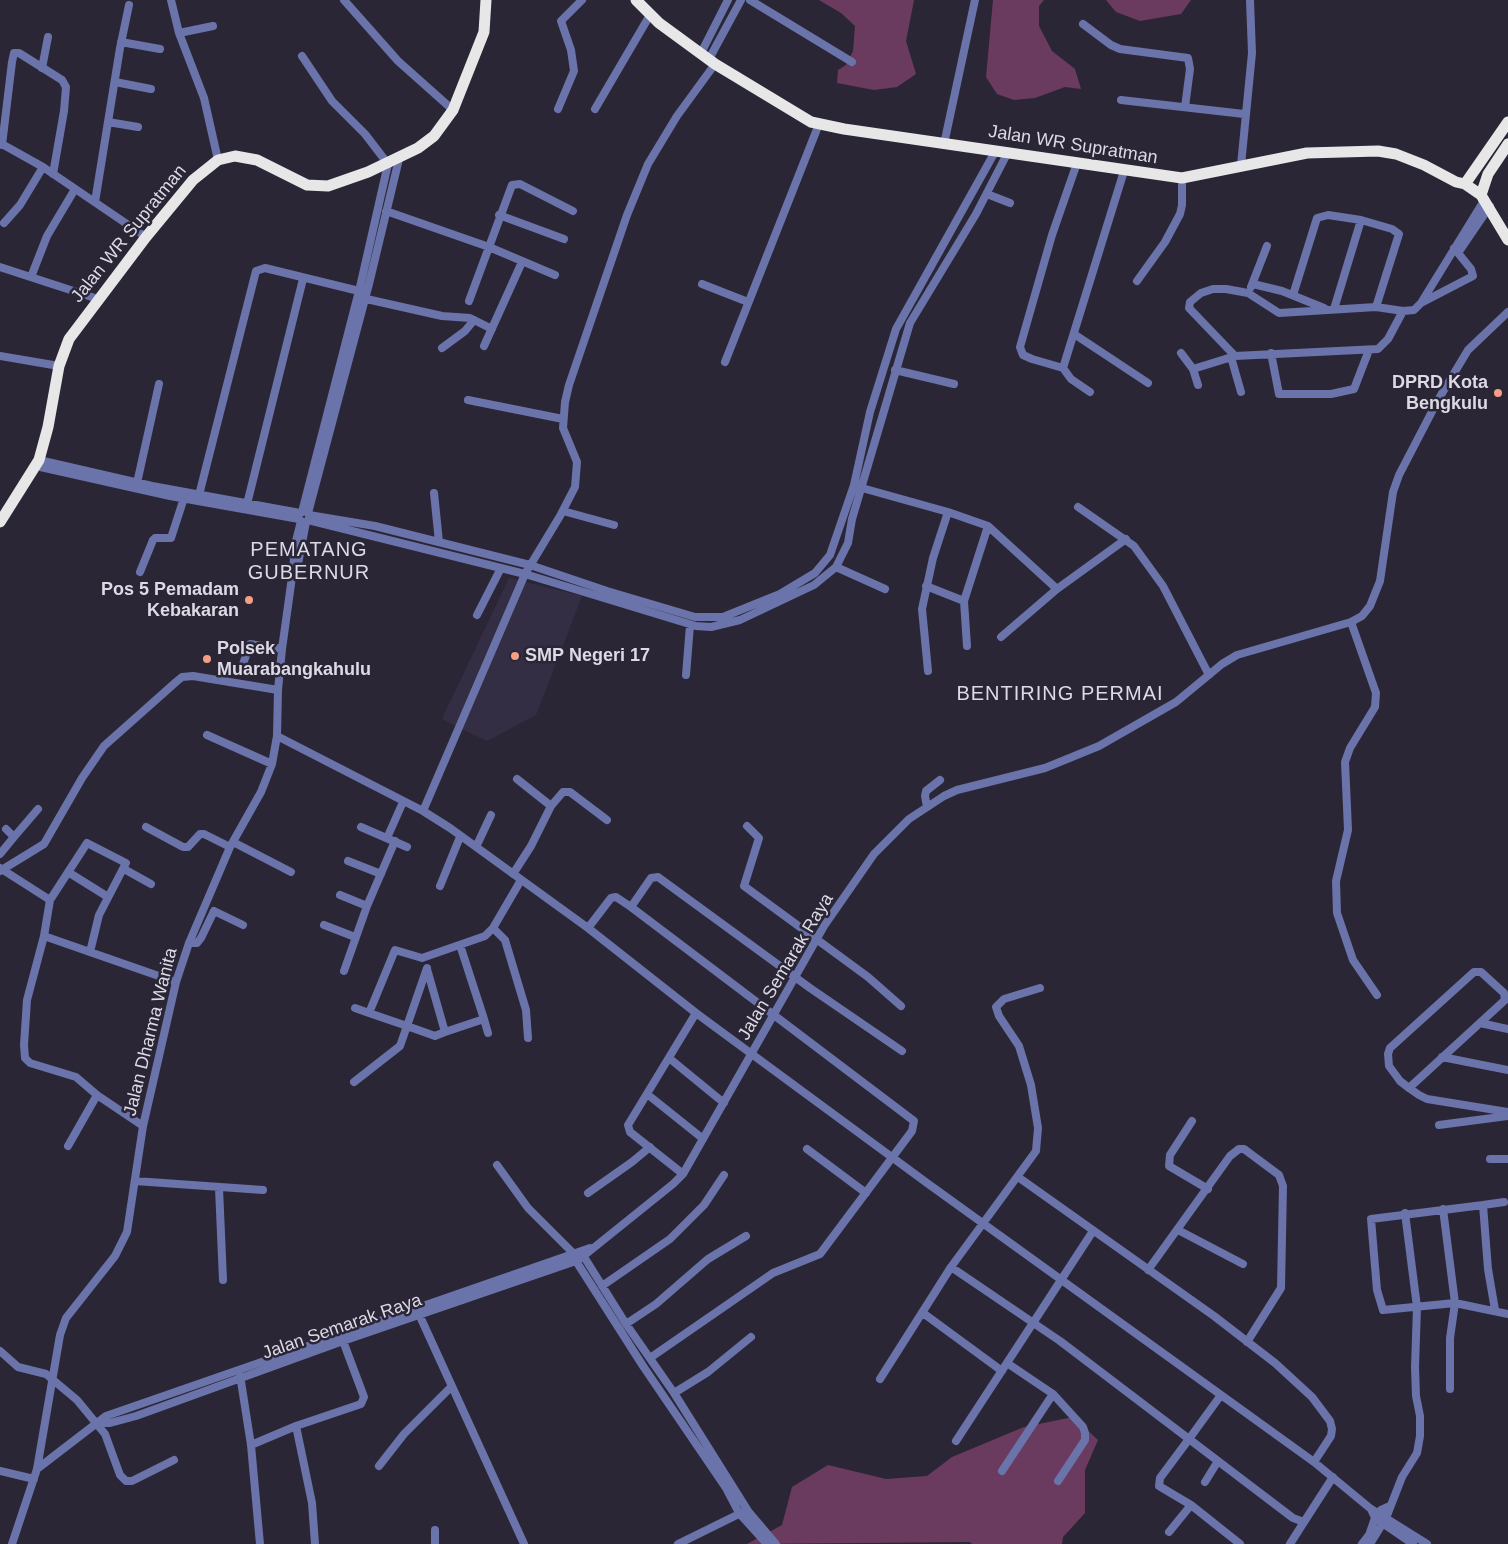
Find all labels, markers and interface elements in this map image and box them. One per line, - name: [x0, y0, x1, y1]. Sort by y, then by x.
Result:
- street label: Jalan WR Supratman: [987, 121, 1159, 169]
- street label: Jalan WR Supratman: [67, 161, 191, 307]
- place label: DPRD Kota Bengkulu: [1392, 372, 1488, 414]
- marker: DPRD Kota Bengkulu: [1492, 387, 1504, 399]
- district label: PEMATANG GUBERNUR: [247, 538, 371, 585]
- place label: Pos 5 Pemadam Kebakaran: [101, 579, 239, 622]
- marker: Pos 5 Pemadam Kebakaran: [243, 594, 255, 606]
- place label: Polsek Muarabangkahulu: [217, 638, 371, 681]
- place label: SMP Negeri 17: [525, 645, 650, 667]
- marker: SMP Negeri 17: [509, 650, 521, 662]
- marker: Polsek Muarabangkahulu: [201, 653, 213, 665]
- district label: BENTIRING PERMAI: [954, 682, 1166, 706]
- street label: Jalan Semarak Raya: [734, 890, 838, 1044]
- street label: Jalan Dharma Wanita: [120, 946, 182, 1118]
- street label: Jalan Semarak Raya: [259, 1290, 425, 1364]

